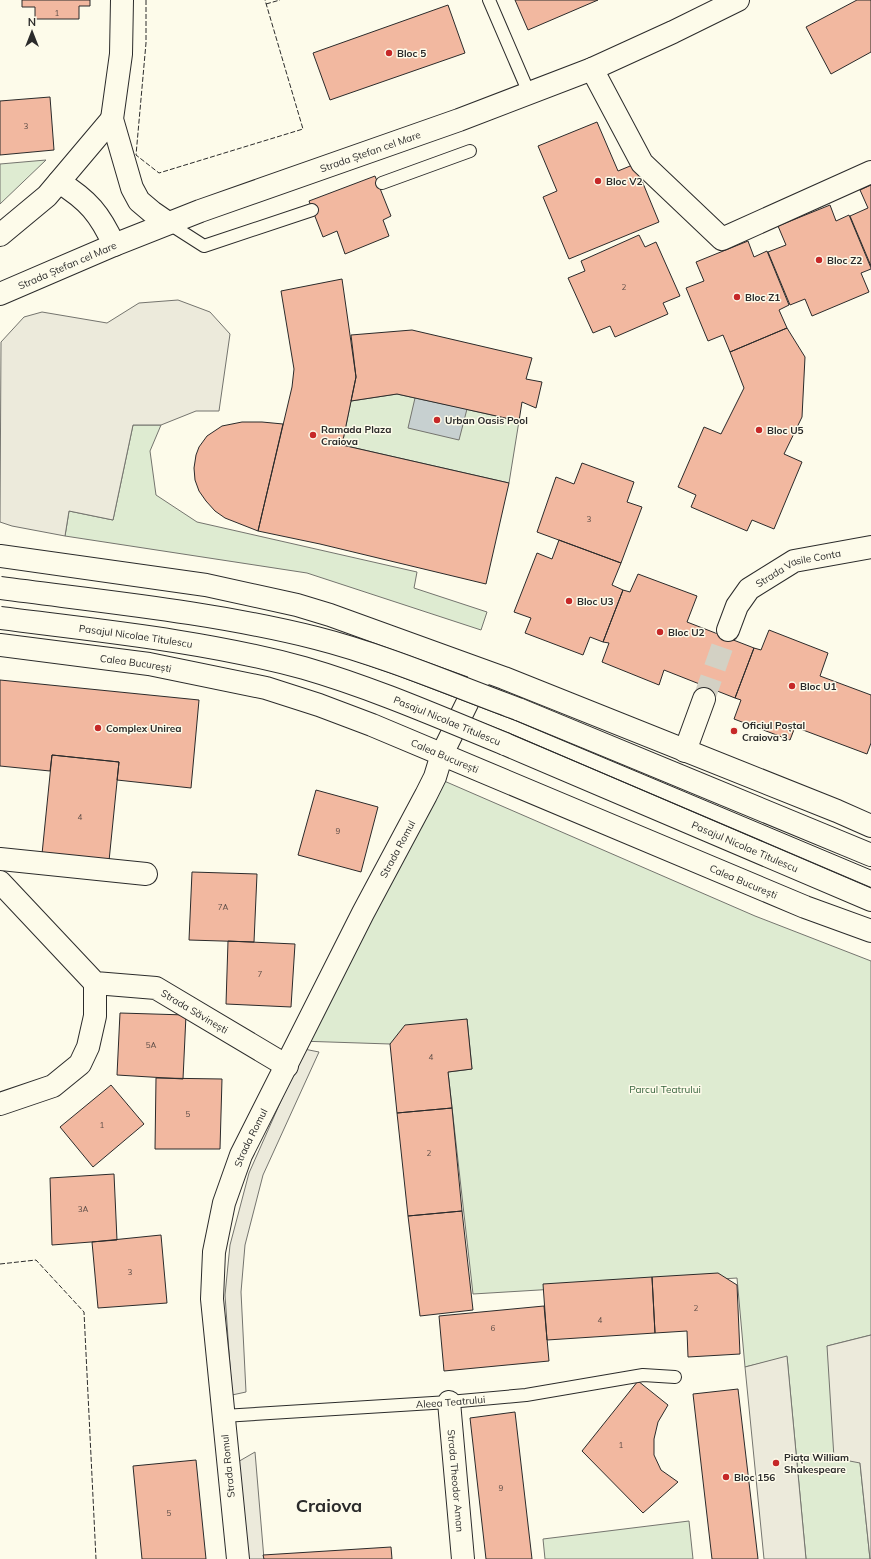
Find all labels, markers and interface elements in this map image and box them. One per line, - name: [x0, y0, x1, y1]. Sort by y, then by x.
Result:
- house number: 1: [55, 8, 60, 18]
- north arrow: [12, 12, 52, 52]
- text: N: [28, 15, 36, 29]
- place label: Bloc 5: [397, 47, 426, 60]
- marker: Bloc 5: [384, 48, 394, 58]
- house number: 3: [24, 121, 29, 131]
- street label: Strada Ștefan cel Mare: [318, 128, 422, 175]
- place label: Bloc V2: [606, 175, 642, 188]
- marker: Bloc V2: [593, 176, 603, 186]
- street label: Strada Ștefan cel Mare: [16, 238, 118, 292]
- place label: Bloc Z2: [827, 254, 862, 267]
- marker: Bloc Z2: [814, 255, 824, 265]
- house number: 2: [622, 282, 627, 292]
- place label: Bloc Z1: [745, 291, 780, 304]
- marker: Bloc Z1: [732, 292, 742, 302]
- place label: Urban Oasis Pool: [445, 414, 528, 427]
- marker: Urban Oasis Pool: [432, 415, 442, 425]
- place label: Ramada Plaza Craiova: [321, 423, 391, 448]
- place label: Bloc U5: [767, 424, 804, 437]
- marker: Bloc U5: [754, 425, 764, 435]
- marker: Ramada Plaza Craiova: [308, 430, 318, 440]
- house number: 3: [587, 514, 592, 524]
- street label: Strada Vasile Conta: [753, 546, 842, 590]
- place label: Bloc U3: [577, 595, 614, 608]
- marker: Bloc U3: [564, 596, 574, 606]
- street label: Pasajul Nicolae Titulescu: [78, 621, 194, 650]
- place label: Bloc U2: [668, 626, 705, 639]
- marker: Bloc U2: [655, 627, 665, 637]
- street label: Calea București: [99, 651, 173, 675]
- place label: Bloc U1: [800, 680, 837, 693]
- marker: Bloc U1: [787, 681, 797, 691]
- street label: Pasajul Nicolae Titulescu: [392, 693, 503, 748]
- place label: Oficiul Poștal Craiova 3: [742, 719, 805, 744]
- place label: Complex Unirea: [106, 722, 181, 735]
- marker: Complex Unirea: [93, 723, 103, 733]
- marker: Oficiul Poștal Craiova 3: [729, 726, 739, 736]
- street label: Calea București: [409, 736, 481, 776]
- house number: 4: [78, 812, 83, 822]
- street label: Strada Romul: [377, 818, 418, 880]
- street label: Pasajul Nicolae Titulescu: [690, 818, 800, 875]
- house number: 9: [336, 826, 341, 836]
- street label: Calea București: [708, 861, 779, 901]
- house number: 7A: [218, 902, 228, 912]
- house number: 7: [258, 969, 263, 979]
- street label: Strada Săvinești: [159, 986, 231, 1036]
- house number: 5A: [146, 1040, 156, 1050]
- house number: 4: [429, 1052, 434, 1062]
- park label: Parcul Teatrului: [629, 1083, 701, 1096]
- street label: Strada Romul: [231, 1106, 270, 1168]
- house number: 5: [186, 1109, 191, 1119]
- house number: 1: [100, 1120, 105, 1130]
- house number: 2: [427, 1148, 432, 1158]
- house number: 3A: [78, 1204, 88, 1214]
- house number: 3: [128, 1267, 133, 1277]
- house number: 2: [694, 1303, 699, 1313]
- house number: 4: [598, 1315, 603, 1325]
- house number: 6: [491, 1323, 496, 1333]
- street label: Aleea Teatrului: [415, 1392, 486, 1411]
- street label: Strada Theodor Aman: [445, 1429, 467, 1533]
- street label: Strada Romul: [218, 1434, 238, 1498]
- house number: 1: [619, 1440, 624, 1450]
- place label: Piața William Shakespeare: [784, 1451, 849, 1476]
- marker: Piața William Shakespeare: [771, 1458, 781, 1468]
- place label: Bloc 156: [734, 1471, 775, 1484]
- marker: Bloc 156: [721, 1472, 731, 1482]
- house number: 9: [499, 1483, 504, 1493]
- district label: Craiova: [296, 1494, 362, 1517]
- house number: 5: [167, 1508, 172, 1518]

